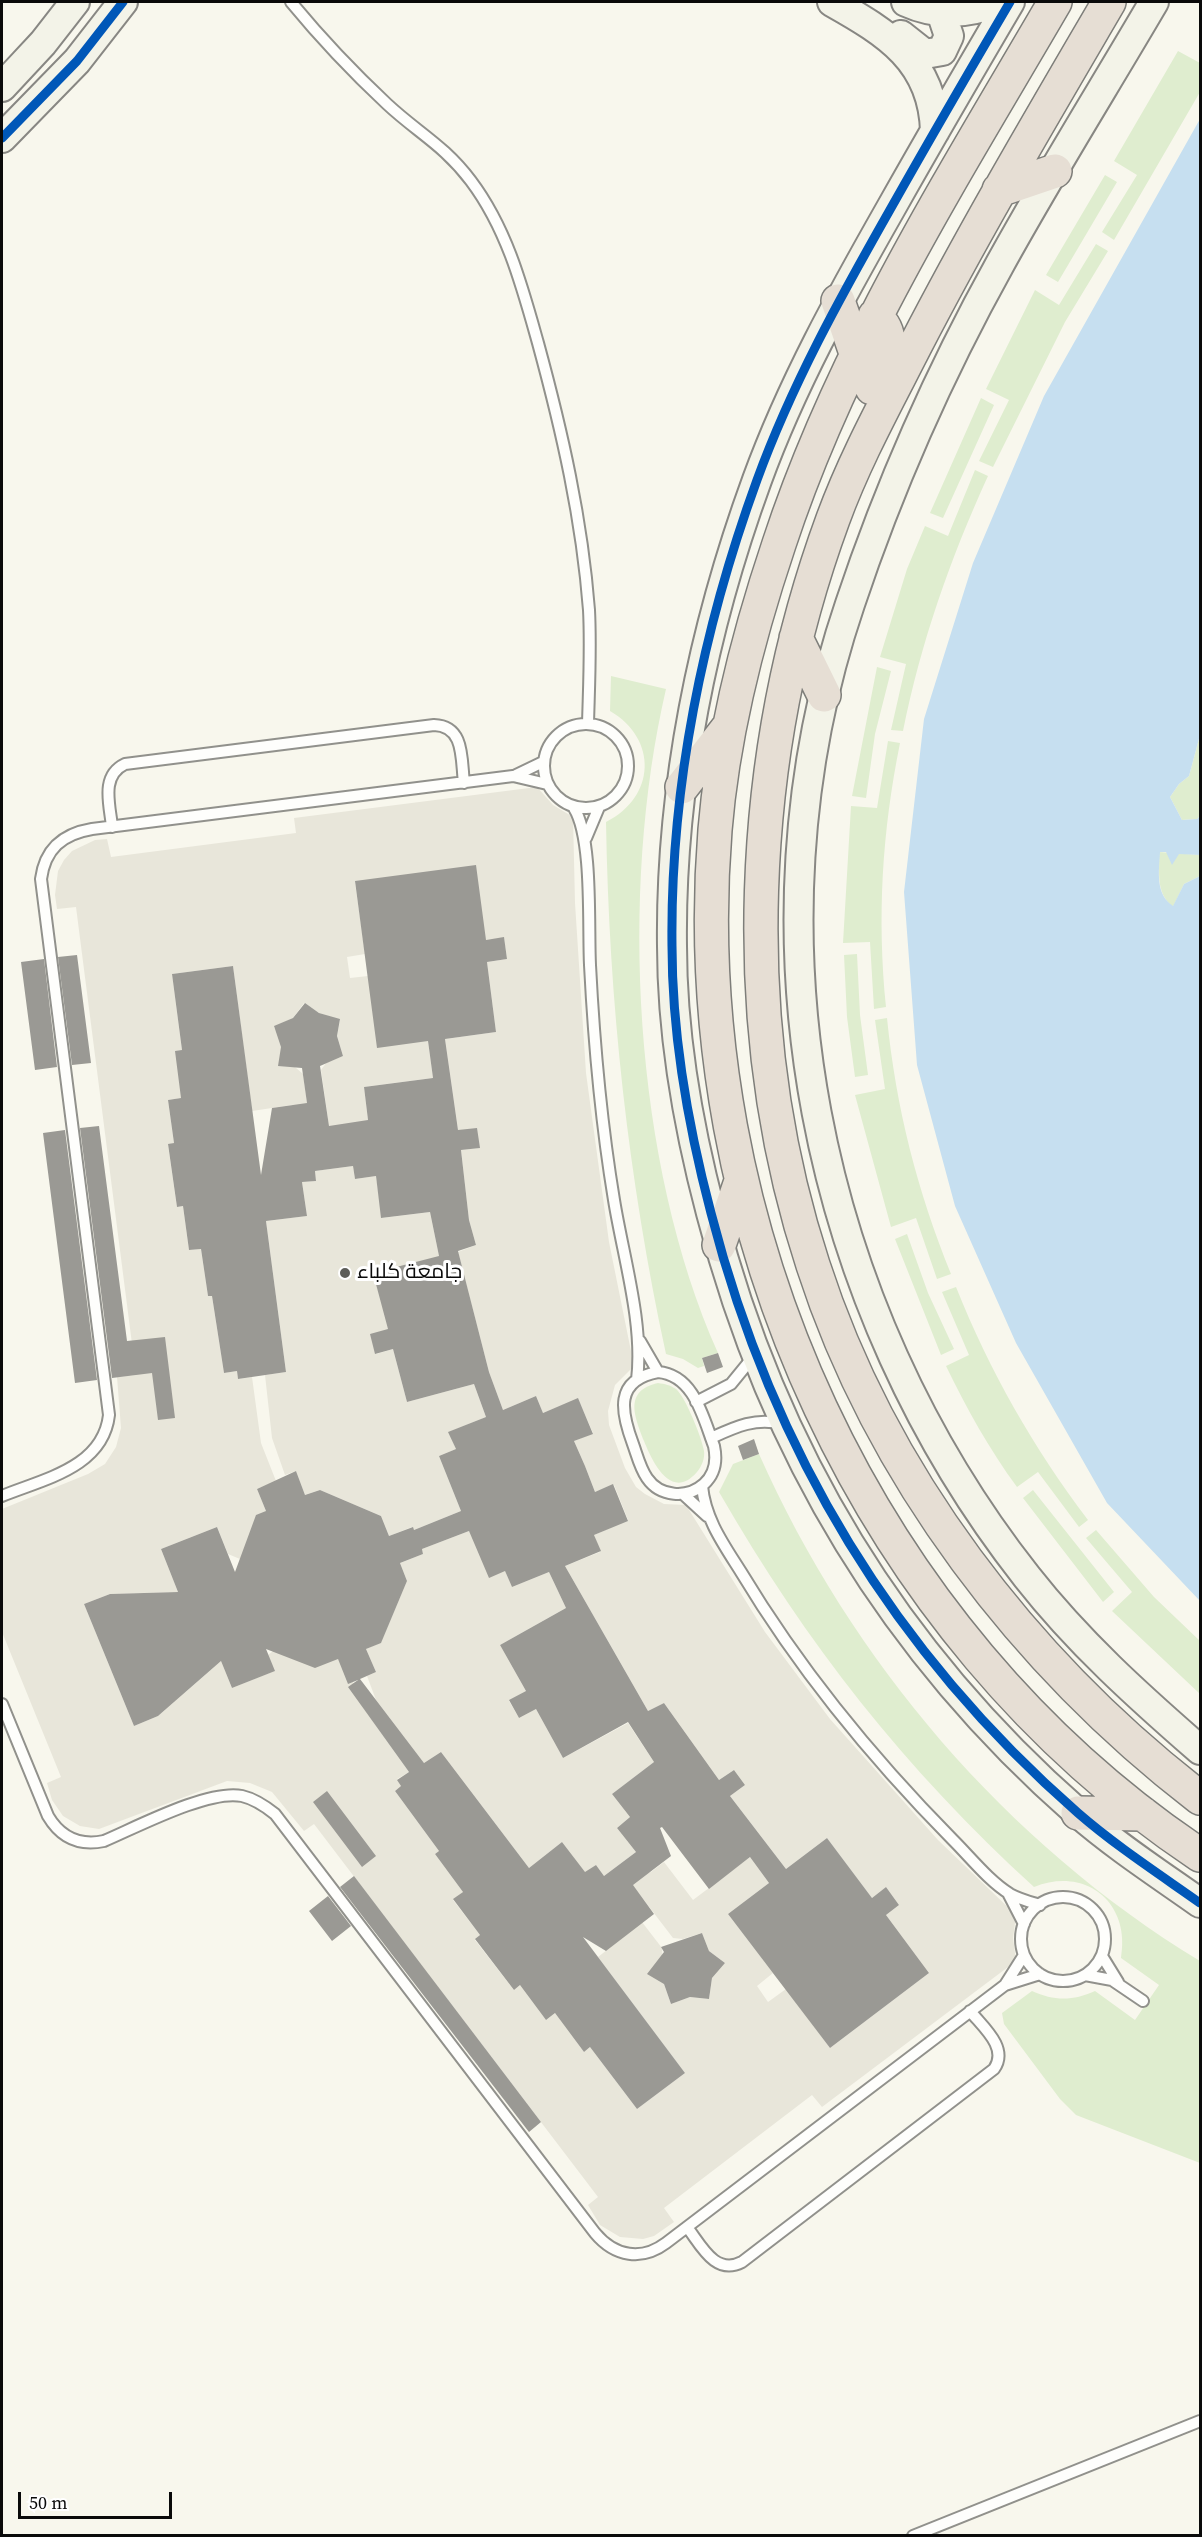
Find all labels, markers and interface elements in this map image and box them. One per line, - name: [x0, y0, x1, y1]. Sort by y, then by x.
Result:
- place label: جامعة كلباء: [357, 1260, 462, 1286]
- marker: جامعة كلباء: [338, 1266, 352, 1280]
- scale bar: [21, 2480, 176, 2518]
- text: 50 m: [29, 2490, 67, 2515]

